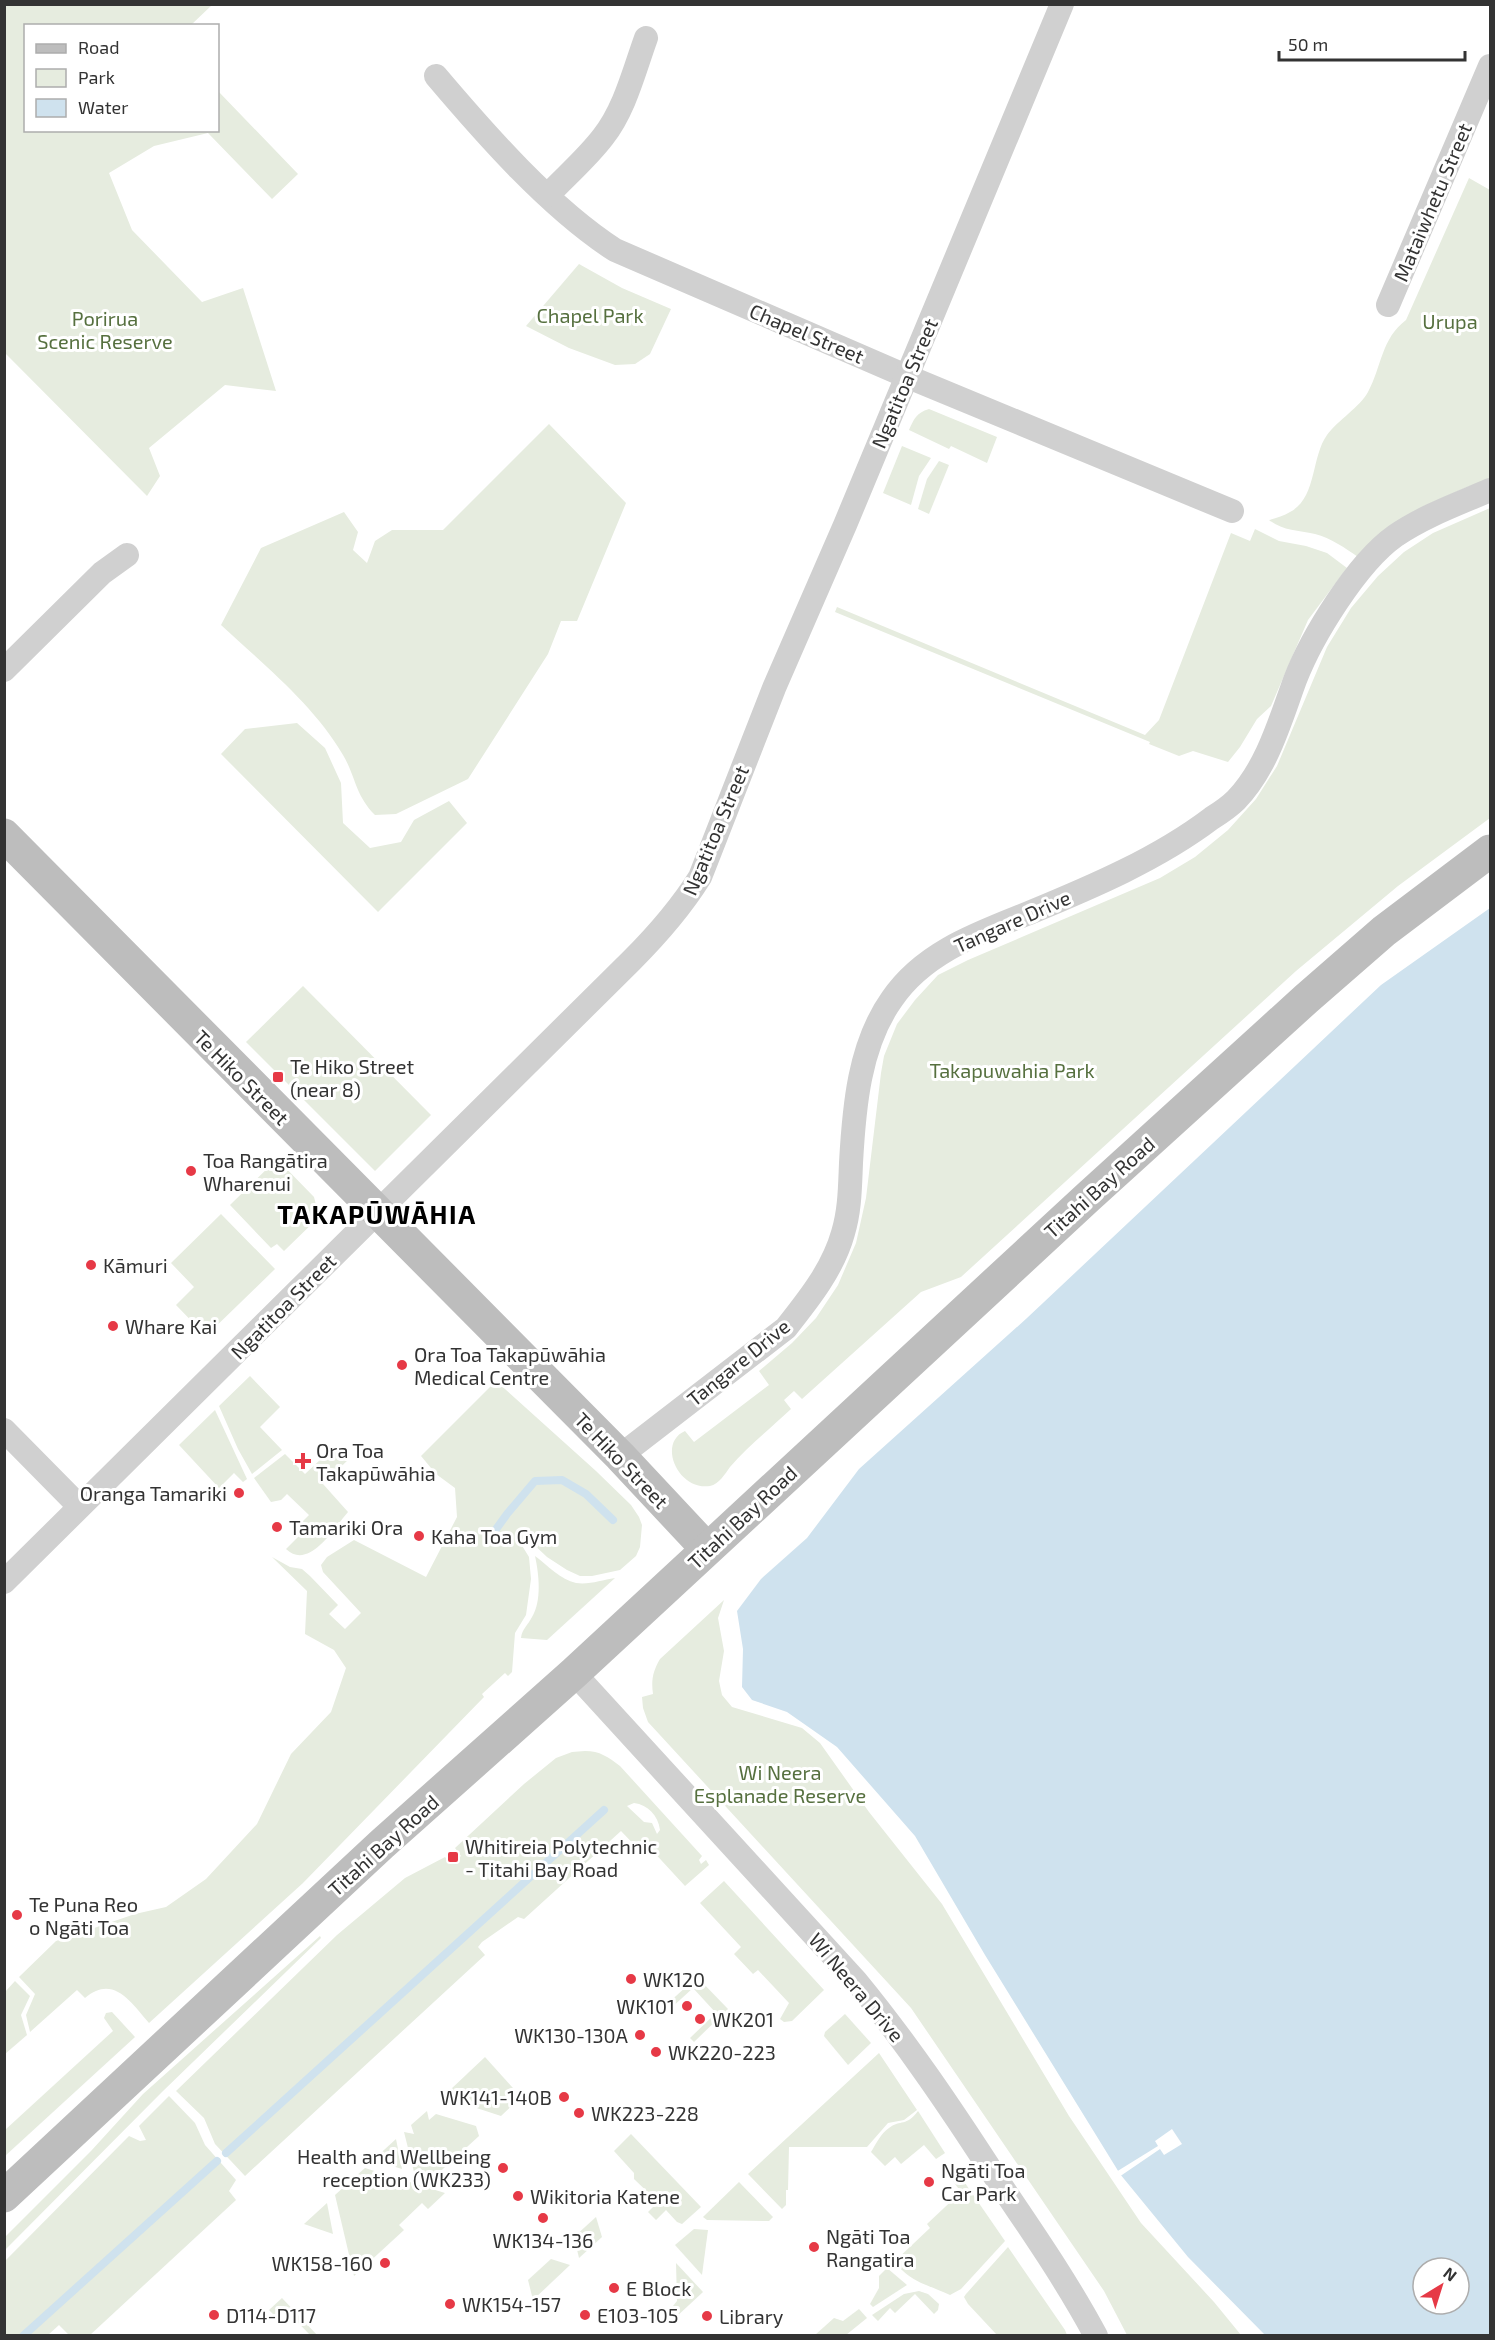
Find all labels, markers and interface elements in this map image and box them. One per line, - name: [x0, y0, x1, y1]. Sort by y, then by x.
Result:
- legend: [24, 24, 219, 132]
- scale bar: [1279, 24, 1465, 62]
- text: 50 m: [1288, 33, 1328, 55]
- text: Road: [78, 36, 119, 58]
- text: Park: [78, 66, 115, 88]
- text: Water: [78, 96, 128, 118]
- street label: Mataiwhetu Street: [1388, 119, 1476, 285]
- street label: Chapel Street: [746, 298, 868, 368]
- park label: Chapel Park: [536, 303, 644, 327]
- park label: Porirua Scenic Reserve: [37, 306, 173, 353]
- park label: Urupa: [1422, 309, 1478, 333]
- street label: Ngatitoa Street: [866, 314, 942, 452]
- street label: Ngatitoa Street: [677, 761, 753, 899]
- street label: Tangare Drive: [950, 885, 1074, 957]
- street label: Te Hiko Street: [190, 1025, 295, 1130]
- place label: Te Hiko Street (near 8): [290, 1054, 415, 1101]
- park label: Takapuwahia Park: [929, 1058, 1095, 1082]
- marker: Te Hiko Street (near 8): [271, 1070, 285, 1084]
- street label: Titahi Bay Road: [1039, 1131, 1159, 1243]
- place label: Toa Rangātira Wharenui: [203, 1148, 328, 1195]
- marker: Toa Rangātira Wharenui: [184, 1164, 198, 1178]
- district label: TAKAPŪWĀHIA: [277, 1198, 477, 1229]
- street label: Ngatitoa Street: [225, 1248, 341, 1364]
- place label: Kāmuri: [103, 1253, 168, 1277]
- marker: Kāmuri: [84, 1258, 98, 1272]
- street label: Tangare Drive: [682, 1313, 794, 1411]
- place label: Whare Kai: [125, 1314, 217, 1338]
- marker: Whare Kai: [106, 1319, 120, 1333]
- place label: Ora Toa Takapūwāhia Medical Centre: [414, 1342, 606, 1389]
- marker: Ora Toa Takapūwāhia Medical Centre: [395, 1358, 409, 1372]
- street label: Te Hiko Street: [570, 1407, 674, 1513]
- place label: Ora Toa Takapūwāhia: [316, 1438, 436, 1485]
- marker: Ora Toa Takapūwāhia: [294, 1452, 312, 1470]
- street label: Titahi Bay Road: [683, 1460, 801, 1574]
- place label: Oranga Tamariki: [80, 1481, 227, 1505]
- marker: Oranga Tamariki: [232, 1486, 246, 1500]
- place label: Tamariki Ora: [289, 1515, 403, 1539]
- marker: Tamariki Ora: [270, 1520, 284, 1534]
- place label: Kaha Toa Gym: [431, 1524, 557, 1548]
- marker: Kaha Toa Gym: [412, 1529, 426, 1543]
- park label: Wi Neera Esplanade Reserve: [694, 1760, 866, 1807]
- street label: Titahi Bay Road: [323, 1789, 443, 1901]
- place label: Whitireia Polytechnic - Titahi Bay Road: [465, 1834, 657, 1881]
- marker: Whitireia Polytechnic - Titahi Bay Road: [446, 1850, 460, 1864]
- place label: Te Puna Reo o Ngāti Toa: [29, 1892, 138, 1939]
- marker: Te Puna Reo o Ngāti Toa: [10, 1908, 24, 1922]
- street label: Wi Neera Drive: [804, 1928, 910, 2046]
- place label: WK120: [643, 1967, 705, 1991]
- marker: WK120: [624, 1972, 638, 1986]
- place label: WK101: [616, 1994, 675, 2018]
- marker: WK101: [680, 1999, 694, 2013]
- place label: WK201: [712, 2007, 774, 2031]
- marker: WK201: [693, 2012, 707, 2026]
- place label: WK130-130A: [514, 2023, 629, 2047]
- marker: WK130-130A: [633, 2028, 647, 2042]
- place label: WK220-223: [668, 2040, 776, 2064]
- marker: WK220-223: [649, 2045, 663, 2059]
- place label: WK141-140B: [440, 2085, 552, 2109]
- marker: WK141-140B: [557, 2090, 571, 2104]
- place label: WK223-228: [591, 2101, 699, 2125]
- marker: WK223-228: [572, 2106, 586, 2120]
- place label: Health and Wellbeing reception (WK233): [297, 2144, 491, 2191]
- place label: Ngāti Toa Car Park: [941, 2158, 1025, 2205]
- marker: Health and Wellbeing reception (WK233): [496, 2161, 510, 2175]
- marker: Ngāti Toa Car Park: [922, 2175, 936, 2189]
- place label: Wikitoria Katene: [530, 2184, 680, 2208]
- marker: Wikitoria Katene: [511, 2189, 525, 2203]
- marker: WK134-136: [536, 2211, 550, 2225]
- place label: Ngāti Toa Rangatira: [826, 2224, 915, 2271]
- place label: WK134-136: [492, 2228, 594, 2252]
- marker: Ngāti Toa Rangatira: [807, 2240, 821, 2254]
- place label: WK158-160: [272, 2251, 373, 2275]
- marker: WK158-160: [378, 2256, 392, 2270]
- north arrow: [1411, 2256, 1471, 2316]
- text: N: [1440, 2263, 1461, 2285]
- place label: E Block: [626, 2276, 691, 2300]
- marker: E Block: [607, 2281, 621, 2295]
- place label: WK154-157: [462, 2292, 561, 2316]
- marker: WK154-157: [443, 2297, 457, 2311]
- place label: D114-D117: [226, 2303, 316, 2327]
- place label: E103-105: [597, 2303, 678, 2327]
- place label: Library: [719, 2304, 784, 2328]
- marker: D114-D117: [207, 2308, 221, 2322]
- marker: E103-105: [578, 2308, 592, 2322]
- marker: Library: [700, 2309, 714, 2323]

